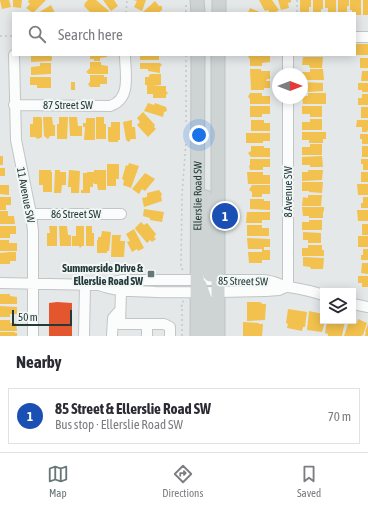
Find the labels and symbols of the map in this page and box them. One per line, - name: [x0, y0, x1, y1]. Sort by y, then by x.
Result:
- north arrow: [272, 68, 308, 104]
- street label: 87 Street SW: [43, 99, 93, 111]
- your location: [189, 125, 209, 145]
- street label: Ellerslie Road SW: [191, 161, 204, 231]
- street label: 11 Avenue SW: [15, 166, 37, 224]
- street label: 8 Avenue SW: [282, 166, 294, 218]
- pin: 1: [212, 201, 238, 231]
- street label: 86 Street SW: [51, 208, 101, 220]
- place label: Summerside Drive & Ellerslie Road SW: [62, 262, 144, 287]
- marker: Summerside Drive & Ellerslie Road SW: [146, 269, 156, 279]
- street label: 85 Street SW: [218, 275, 268, 287]
- scale bar: [12, 308, 72, 327]

